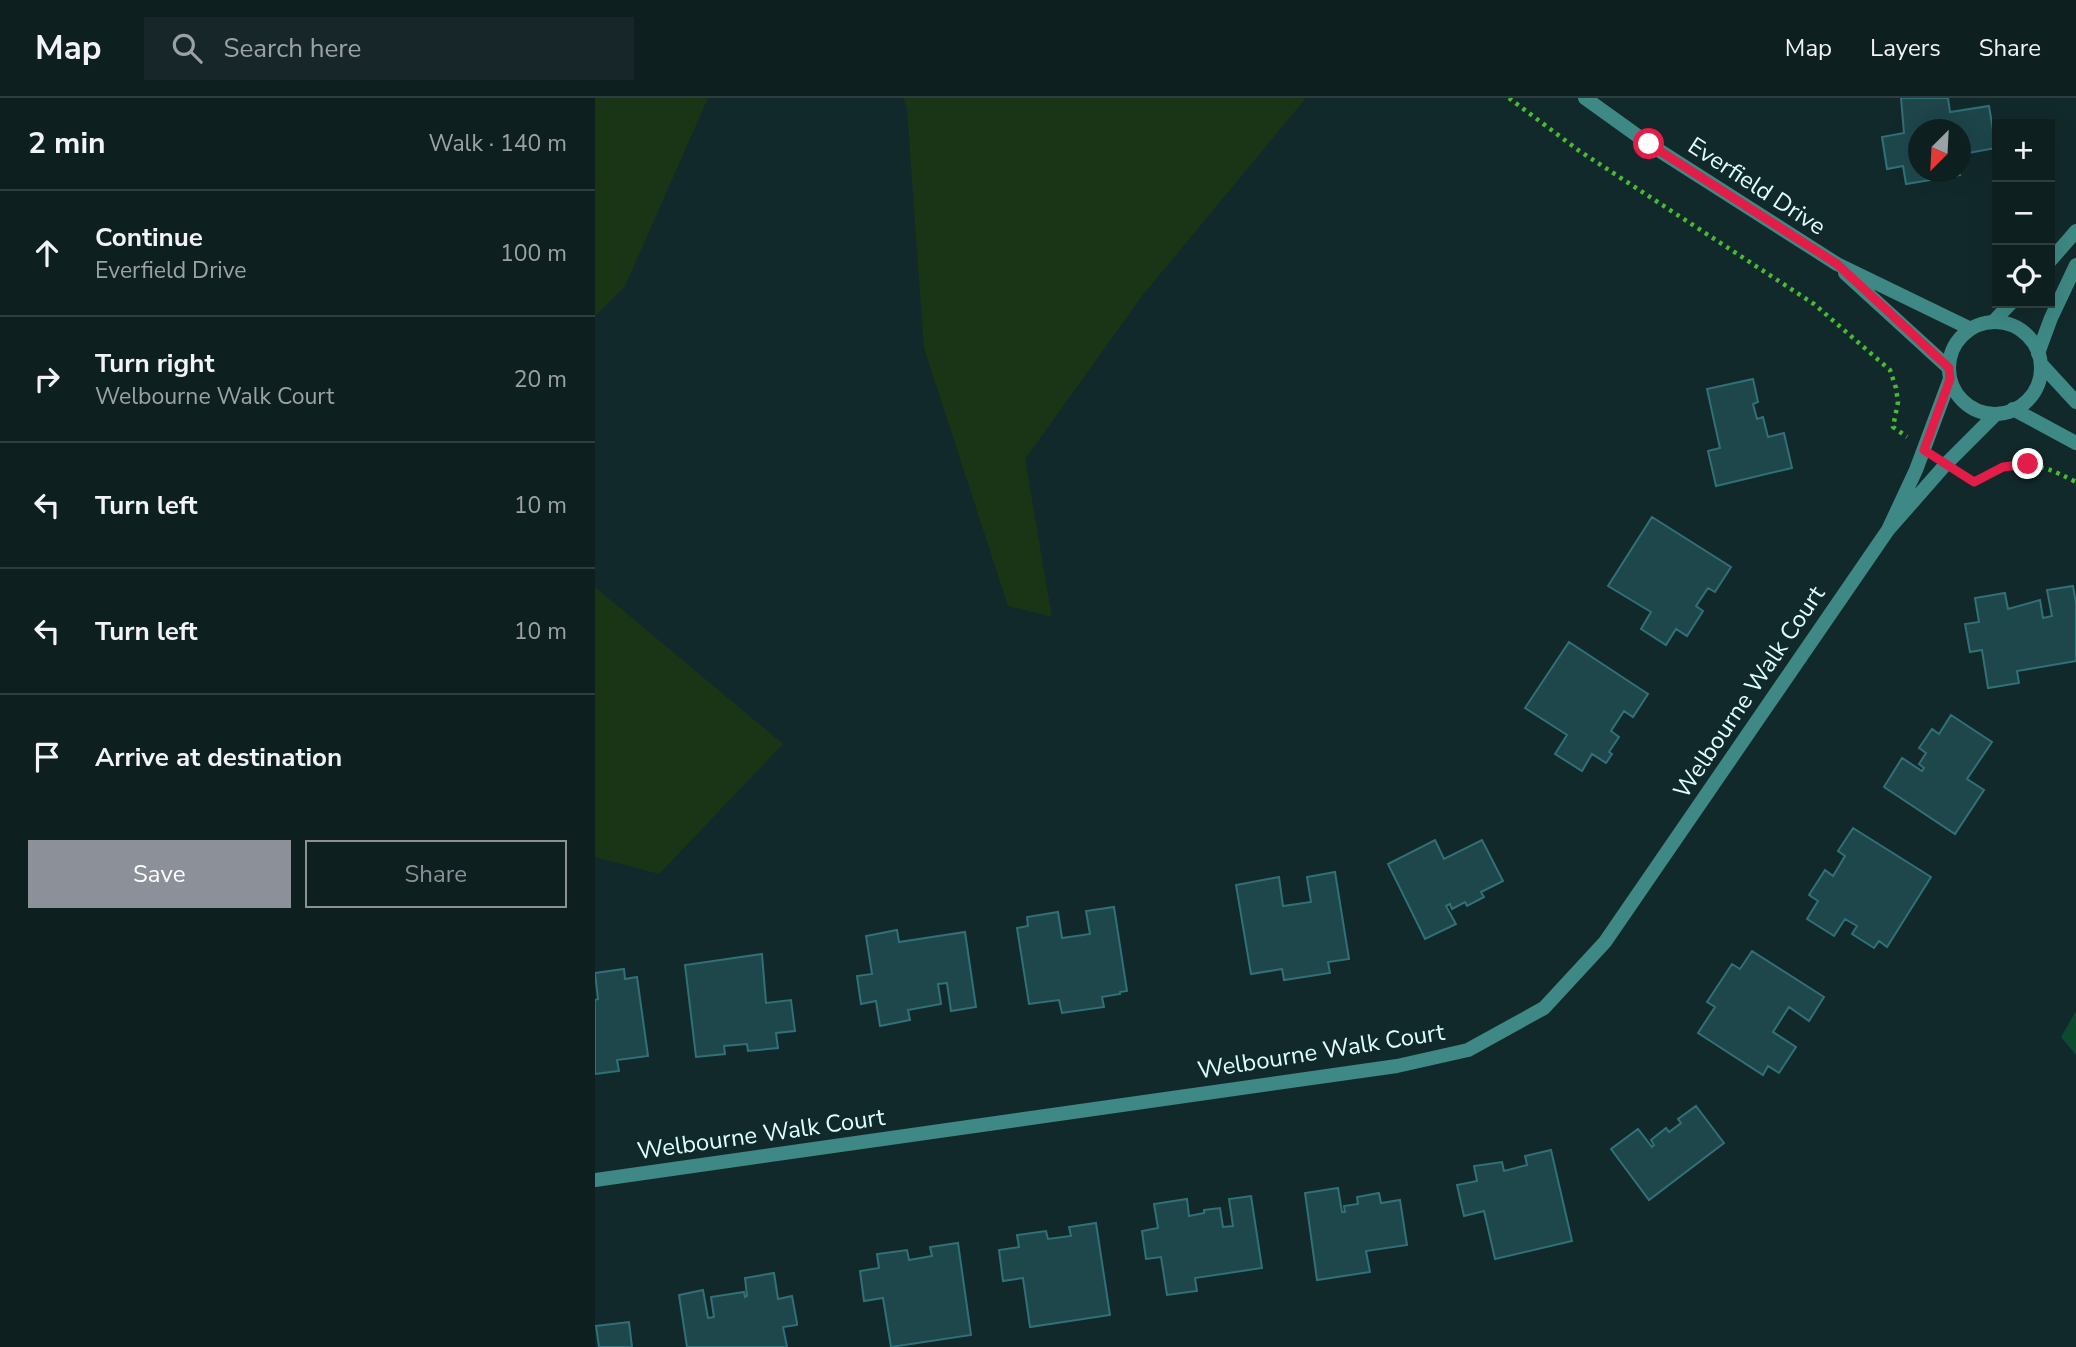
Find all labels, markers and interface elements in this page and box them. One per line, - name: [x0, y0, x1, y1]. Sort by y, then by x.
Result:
- search box: [144, 17, 634, 80]
- text: Map: [35, 26, 102, 71]
- icon: search: [168, 29, 206, 67]
- text: Search here: [224, 31, 361, 66]
- text: Map: [1785, 32, 1832, 64]
- text: Layers: [1870, 32, 1941, 64]
- text: Share: [1979, 32, 2041, 64]
- north arrow: [1908, 119, 1971, 182]
- map controls: [1992, 119, 2055, 308]
- button: +: [1992, 119, 2055, 182]
- text: 2 min: [28, 123, 106, 164]
- text: Walk · 140 m: [428, 128, 567, 159]
- route start: [1633, 128, 1664, 159]
- street label: Everfield Drive: [1682, 129, 1832, 243]
- button: −: [1992, 182, 2055, 245]
- text: Continue: [95, 220, 203, 255]
- icon: ahead: [28, 234, 66, 272]
- text: 100 m: [500, 238, 567, 269]
- button: locate: [1992, 245, 2055, 308]
- text: Everfield Drive: [95, 255, 247, 286]
- text: Turn right: [95, 346, 214, 381]
- icon: right: [28, 360, 66, 398]
- text: 20 m: [514, 364, 567, 395]
- text: Welbourne Walk Court: [95, 381, 334, 412]
- route end: [2012, 448, 2043, 479]
- icon: left: [28, 486, 66, 524]
- text: Turn left: [95, 488, 198, 523]
- text: 10 m: [514, 490, 567, 521]
- street label: Welbourne Walk Court: [1666, 579, 1832, 804]
- icon: left: [28, 612, 66, 650]
- text: Turn left: [95, 614, 198, 649]
- text: 10 m: [514, 616, 567, 647]
- icon: arrive: [28, 738, 66, 776]
- text: Arrive at destination: [95, 740, 342, 775]
- button: Save: [28, 840, 291, 908]
- button: Share: [305, 840, 567, 908]
- street label: Welbourne Walk Court: [1195, 1016, 1447, 1086]
- street label: Welbourne Walk Court: [635, 1101, 887, 1167]

